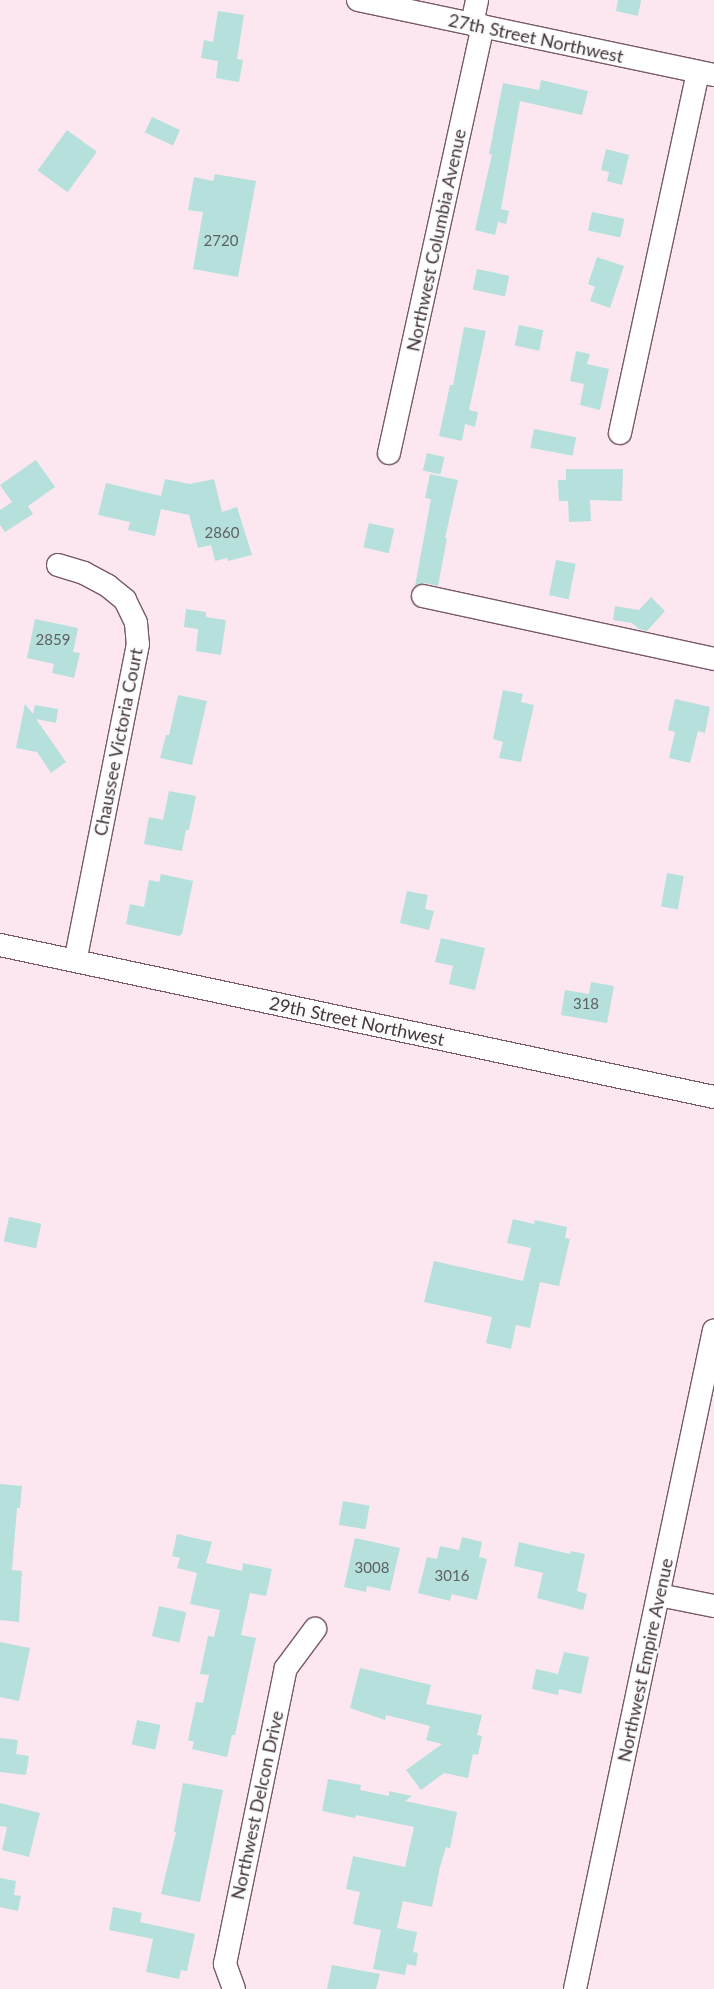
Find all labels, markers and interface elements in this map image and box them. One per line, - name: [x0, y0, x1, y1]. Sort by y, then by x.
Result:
- street label: 27th Street Northwest: [446, 9, 626, 67]
- street label: Northwest Columbia Avenue: [402, 126, 470, 354]
- house number: 2720: [204, 232, 238, 250]
- house number: 2860: [205, 524, 239, 542]
- house number: 2859: [36, 631, 70, 649]
- street label: Chaussee Victoria Court: [89, 646, 147, 838]
- street label: 29th Street Northwest: [267, 992, 447, 1050]
- house number: 318: [573, 995, 599, 1013]
- street label: Northwest Empire Avenue: [613, 1556, 677, 1764]
- house number: 3008: [355, 1559, 389, 1577]
- house number: 3016: [435, 1567, 469, 1585]
- street label: Northwest Delcon Drive: [226, 1709, 288, 1901]

